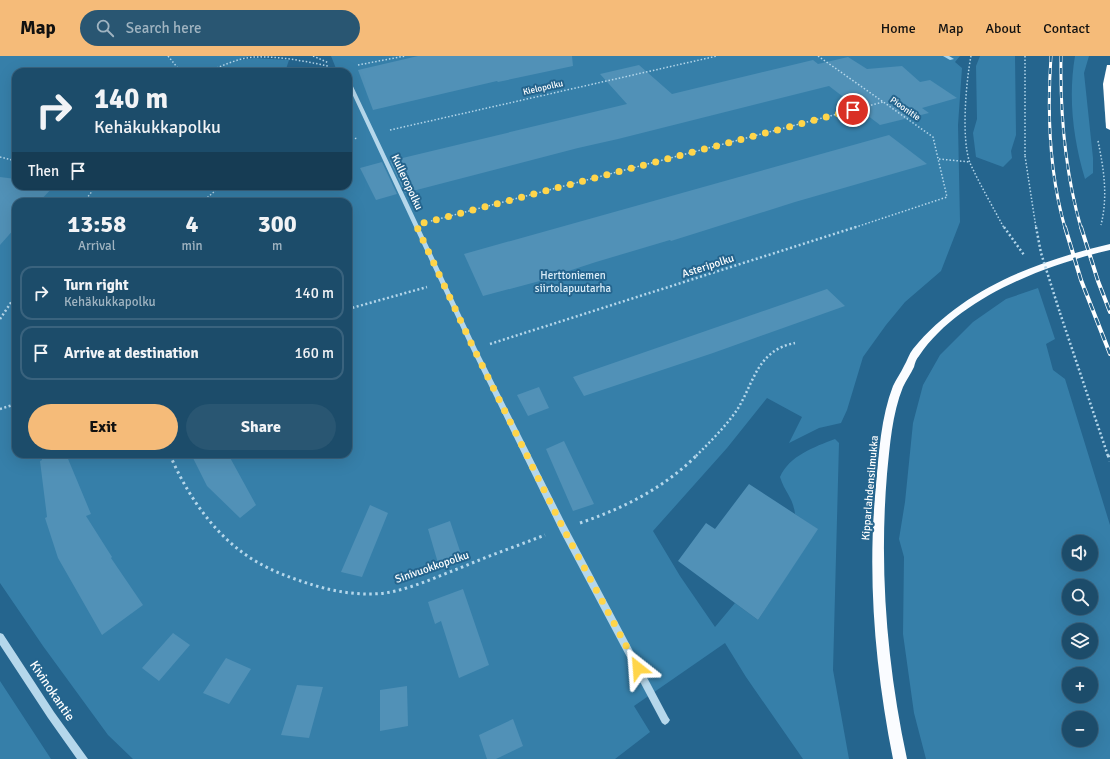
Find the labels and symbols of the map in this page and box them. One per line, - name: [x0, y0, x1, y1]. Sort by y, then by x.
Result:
- street label: Kielopolku: [522, 78, 564, 98]
- pin: [836, 93, 870, 127]
- street label: Pioonitie: [888, 95, 923, 124]
- street label: Kulleropolku: [388, 152, 426, 212]
- street label: Asteripolku: [680, 251, 736, 281]
- park label: Herttoniemen siirtolapuutarha: [535, 269, 612, 295]
- street label: Kipparlahdensilmukka: [859, 435, 881, 541]
- street label: Sinivuokkopolku: [393, 548, 471, 586]
- position arrow: [617, 647, 659, 689]
- street label: Kivinokantie: [26, 658, 78, 724]

